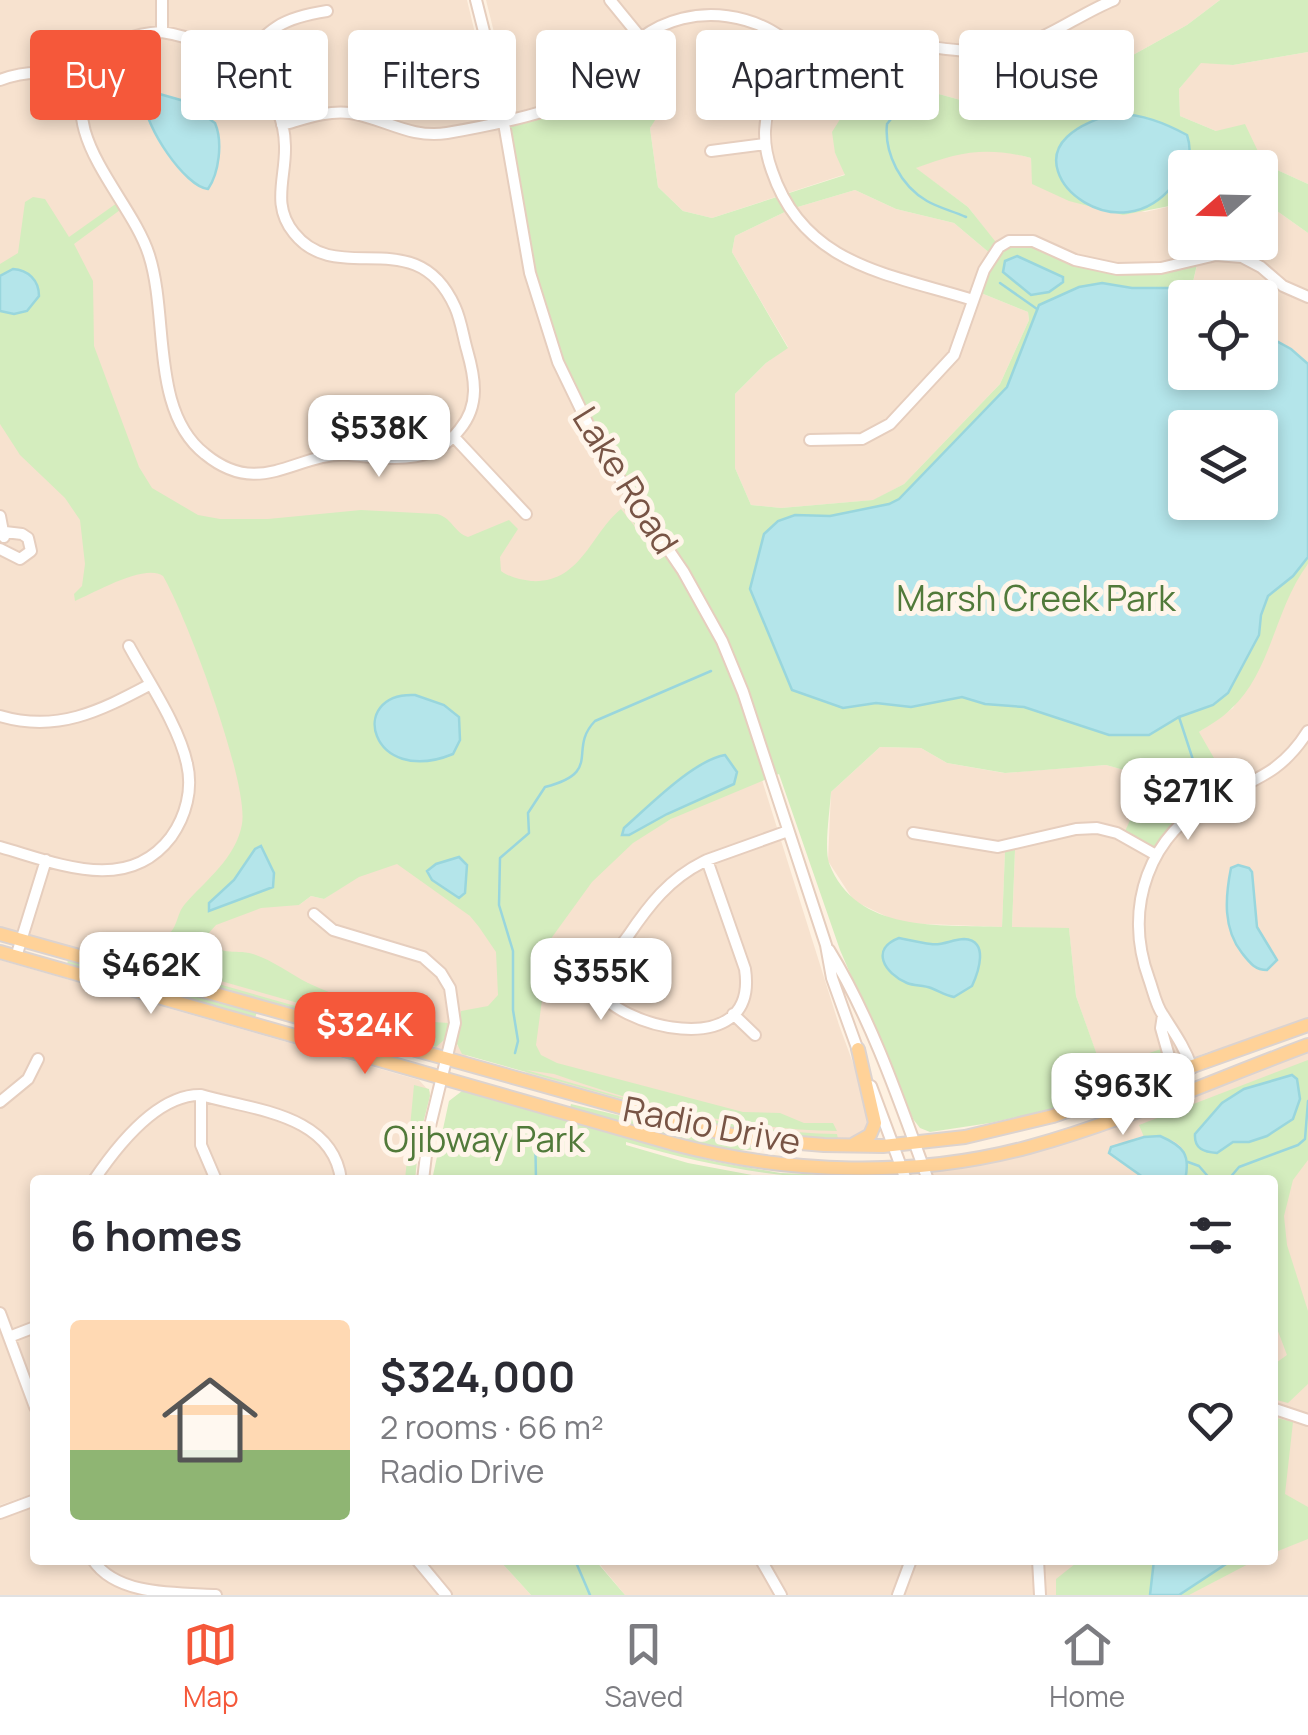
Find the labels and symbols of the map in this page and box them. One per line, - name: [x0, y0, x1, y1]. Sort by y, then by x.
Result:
- north arrow: [1168, 150, 1278, 260]
- pin: $538K: [309, 395, 449, 480]
- street label: Lake Road: [562, 397, 690, 563]
- park label: Marsh Creek Park: [896, 574, 1177, 622]
- pin: $271K: [1118, 758, 1258, 843]
- pin: $462K: [81, 932, 221, 1017]
- pin: $355K: [531, 938, 671, 1023]
- pin: $324K: [295, 992, 435, 1077]
- pin: $963K: [1053, 1053, 1193, 1138]
- street label: Radio Drive: [619, 1084, 805, 1166]
- park label: Ojibway Park: [383, 1115, 586, 1163]

